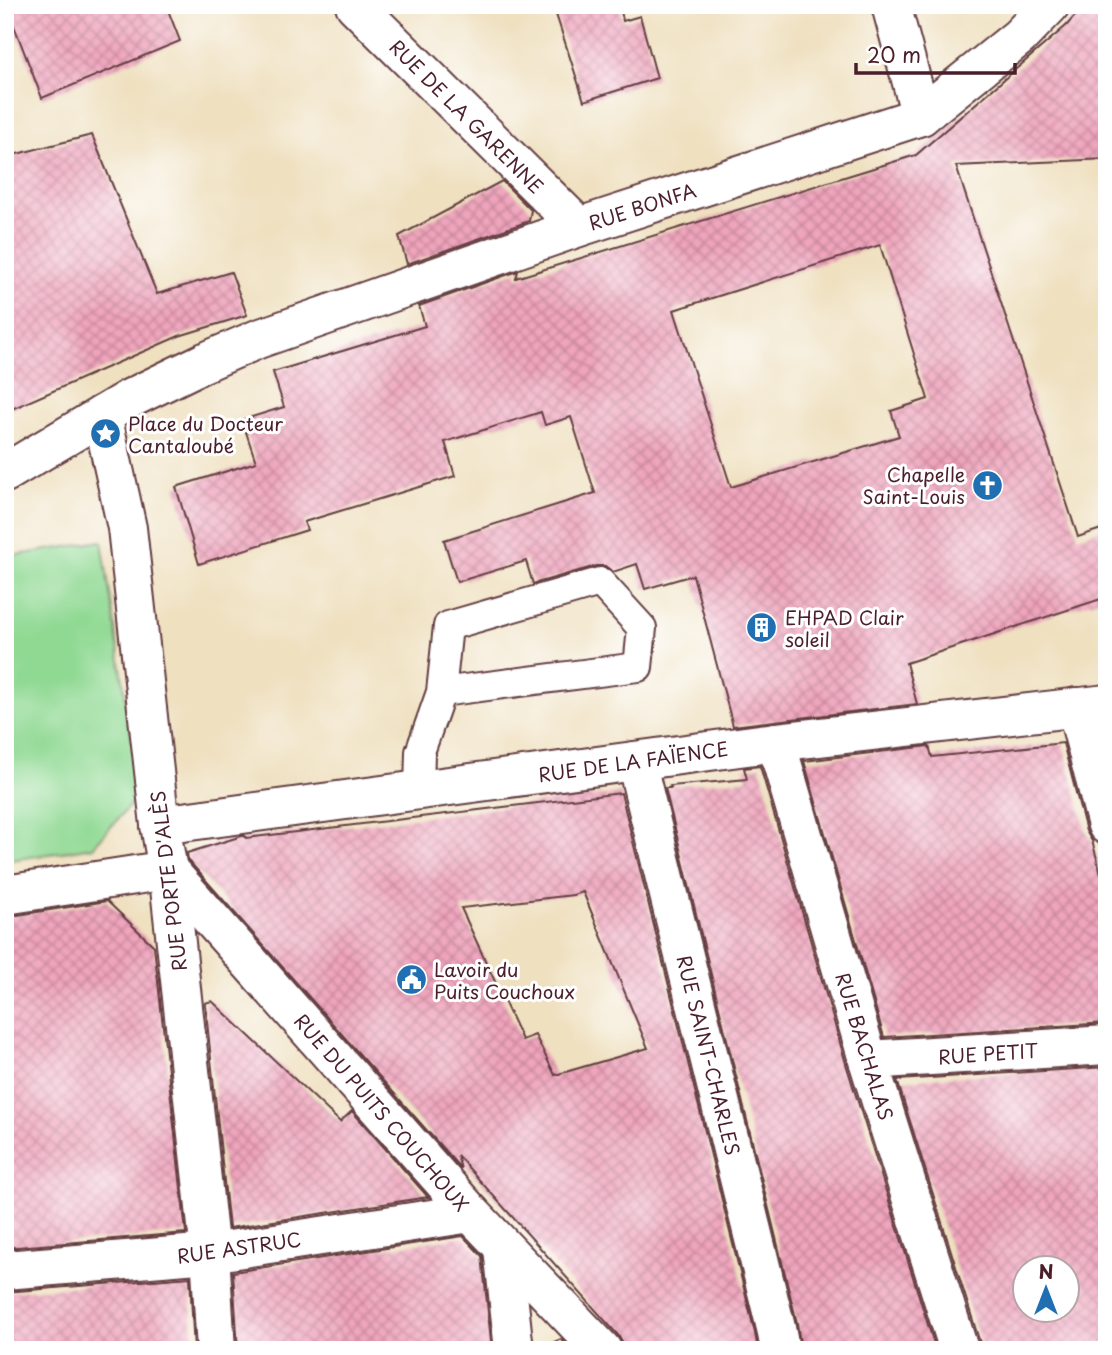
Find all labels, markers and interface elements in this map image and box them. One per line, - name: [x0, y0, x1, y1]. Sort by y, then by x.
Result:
- scale bar: [856, 32, 1016, 76]
- street label: RUE DE LA GARENNE: [384, 33, 550, 199]
- text: 20 m: [867, 38, 921, 70]
- street label: RUE BONFA: [585, 175, 699, 237]
- place label: Place du Docteur Cantaloubé: [128, 409, 283, 459]
- place icon: Place du Docteur Cantaloubé: [88, 417, 122, 451]
- place label: Chapelle Saint-Louis: [863, 460, 965, 510]
- church icon: Chapelle Saint-Louis: [971, 468, 1005, 502]
- place label: EHPAD Clair soleil: [785, 603, 904, 653]
- building icon: EHPAD Clair soleil: [745, 611, 779, 645]
- street label: RUE DE LA FAÏENCE: [536, 734, 730, 788]
- street label: RUE PORTE D'ALÈS: [143, 789, 193, 973]
- street label: RUE SAINT-CHARLES: [671, 952, 747, 1158]
- place label: Lavoir du Puits Couchoux: [434, 955, 575, 1005]
- public building icon: Lavoir du Puits Couchoux: [394, 963, 428, 997]
- street label: RUE BACHALAS: [829, 969, 901, 1123]
- street label: RUE DU PUITS COUCHOUX: [288, 1007, 476, 1217]
- street label: RUE PETIT: [937, 1036, 1039, 1070]
- street label: RUE ASTRUC: [175, 1224, 303, 1270]
- north arrow: [1010, 1254, 1080, 1324]
- text: N: [1038, 1257, 1054, 1285]

